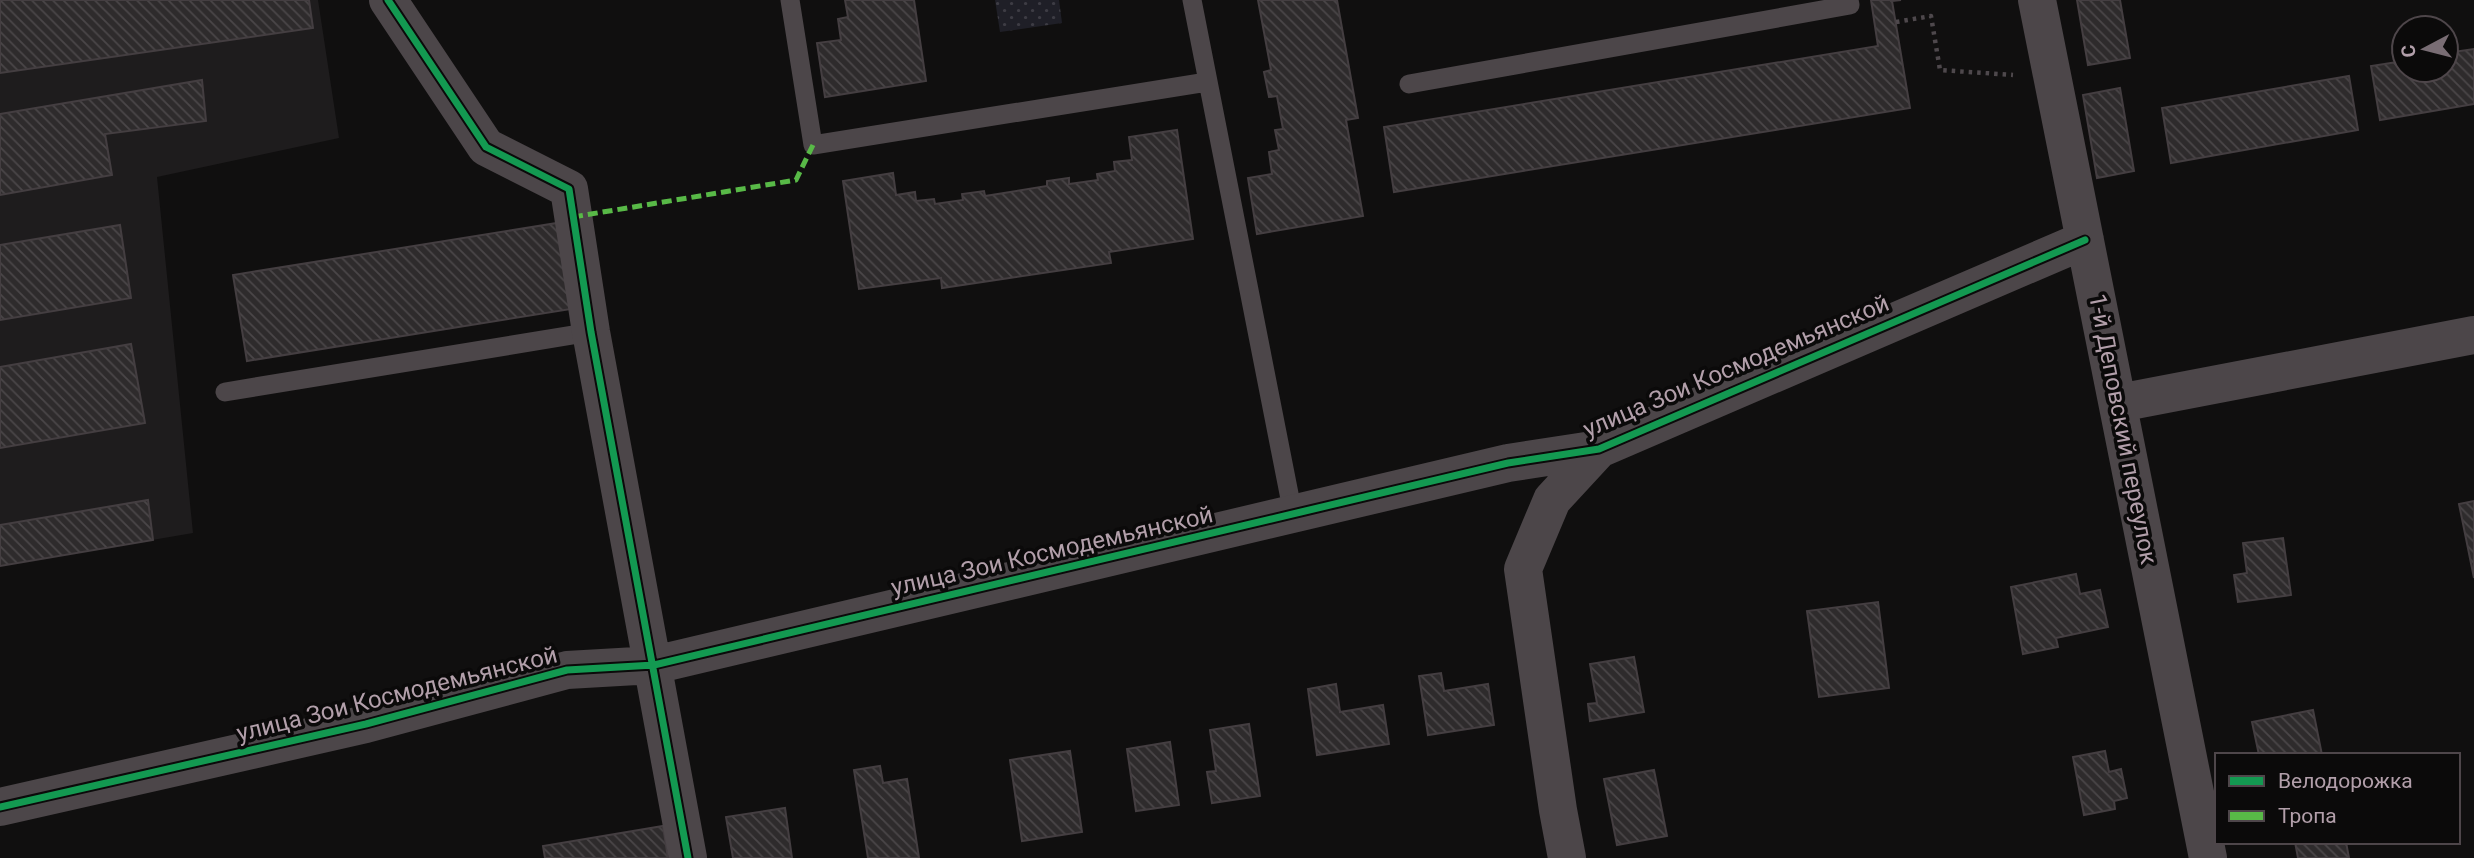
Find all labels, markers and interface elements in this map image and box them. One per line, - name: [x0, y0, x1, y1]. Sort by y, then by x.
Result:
- north arrow: [2390, 14, 2460, 84]
- text: С: [2396, 43, 2421, 59]
- street label: улица Зои Космодемьянской: [1579, 289, 1893, 443]
- street label: 1-й Деповский переулок: [2083, 291, 2163, 567]
- street label: улица Зои Космодемьянской: [888, 500, 1216, 602]
- street label: улица Зои Космодемьянской: [234, 641, 560, 747]
- legend: [2215, 753, 2460, 844]
- text: Велодорожка: [2278, 769, 2413, 793]
- text: Тропа: [2278, 804, 2337, 828]

